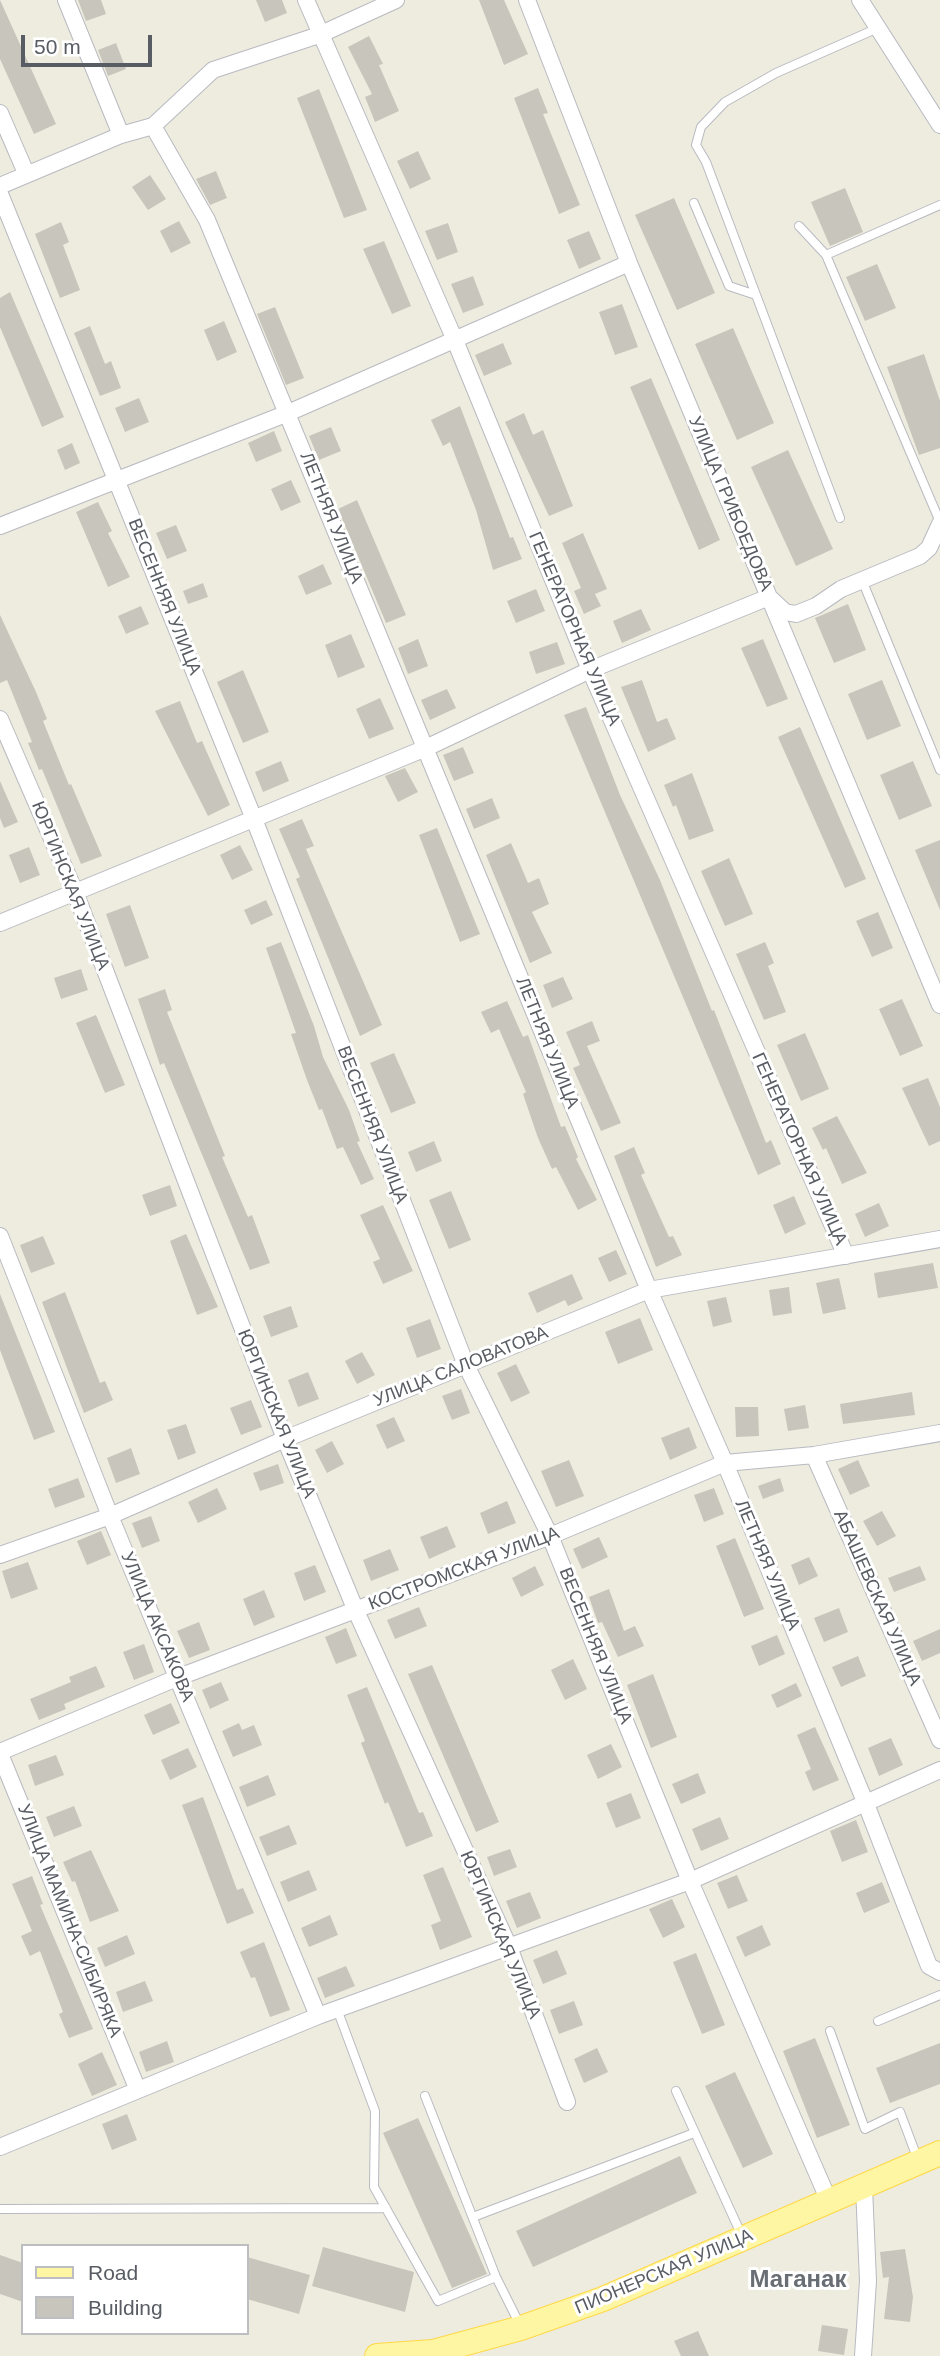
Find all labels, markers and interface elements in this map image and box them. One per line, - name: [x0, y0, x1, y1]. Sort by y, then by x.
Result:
- scale bar: [24, 21, 156, 65]
- text: 50 m: [34, 35, 81, 58]
- street label: УЛИЦА ГРИБОЕДОВА: [683, 413, 777, 595]
- street label: ЛЕТНЯЯ УЛИЦА: [295, 449, 367, 587]
- street label: ВЕСЕННЯЯ УЛИЦА: [123, 516, 205, 678]
- street label: ГЕНЕРАТОРНАЯ УЛИЦА: [523, 529, 625, 729]
- street label: ЮРГИНСКАЯ УЛИЦА: [26, 798, 114, 974]
- street label: ЛЕТНЯЯ УЛИЦА: [511, 974, 583, 1112]
- street label: ВЕСЕННЯЯ УЛИЦА: [332, 1043, 412, 1207]
- street label: ГЕНЕРАТОРНАЯ УЛИЦА: [747, 1049, 851, 1249]
- street label: УЛИЦА САЛОВАТОВА: [371, 1322, 551, 1412]
- street label: ЮРГИНСКАЯ УЛИЦА: [232, 1326, 320, 1502]
- street label: ЛЕТНЯЯ УЛИЦА: [730, 1496, 804, 1634]
- street label: АБАШЕВСКАЯ УЛИЦА: [829, 1507, 925, 1689]
- street label: КОСТРОМСКАЯ УЛИЦА: [366, 1523, 562, 1615]
- street label: УЛИЦА АКСАКОВА: [116, 1549, 198, 1705]
- street label: ВЕСЕННЯЯ УЛИЦА: [554, 1565, 636, 1727]
- street label: УЛИЦА МАМИНА-СИБИРЯКА: [12, 1801, 126, 2041]
- street label: ЮРГИНСКАЯ УЛИЦА: [455, 1848, 545, 2022]
- street label: ПИОНЕРСКАЯ УЛИЦА: [572, 2225, 756, 2319]
- legend: [21, 2244, 248, 2335]
- text: Road: [88, 2261, 138, 2284]
- district label: Маганак: [750, 2266, 846, 2294]
- text: Building: [88, 2296, 163, 2319]

